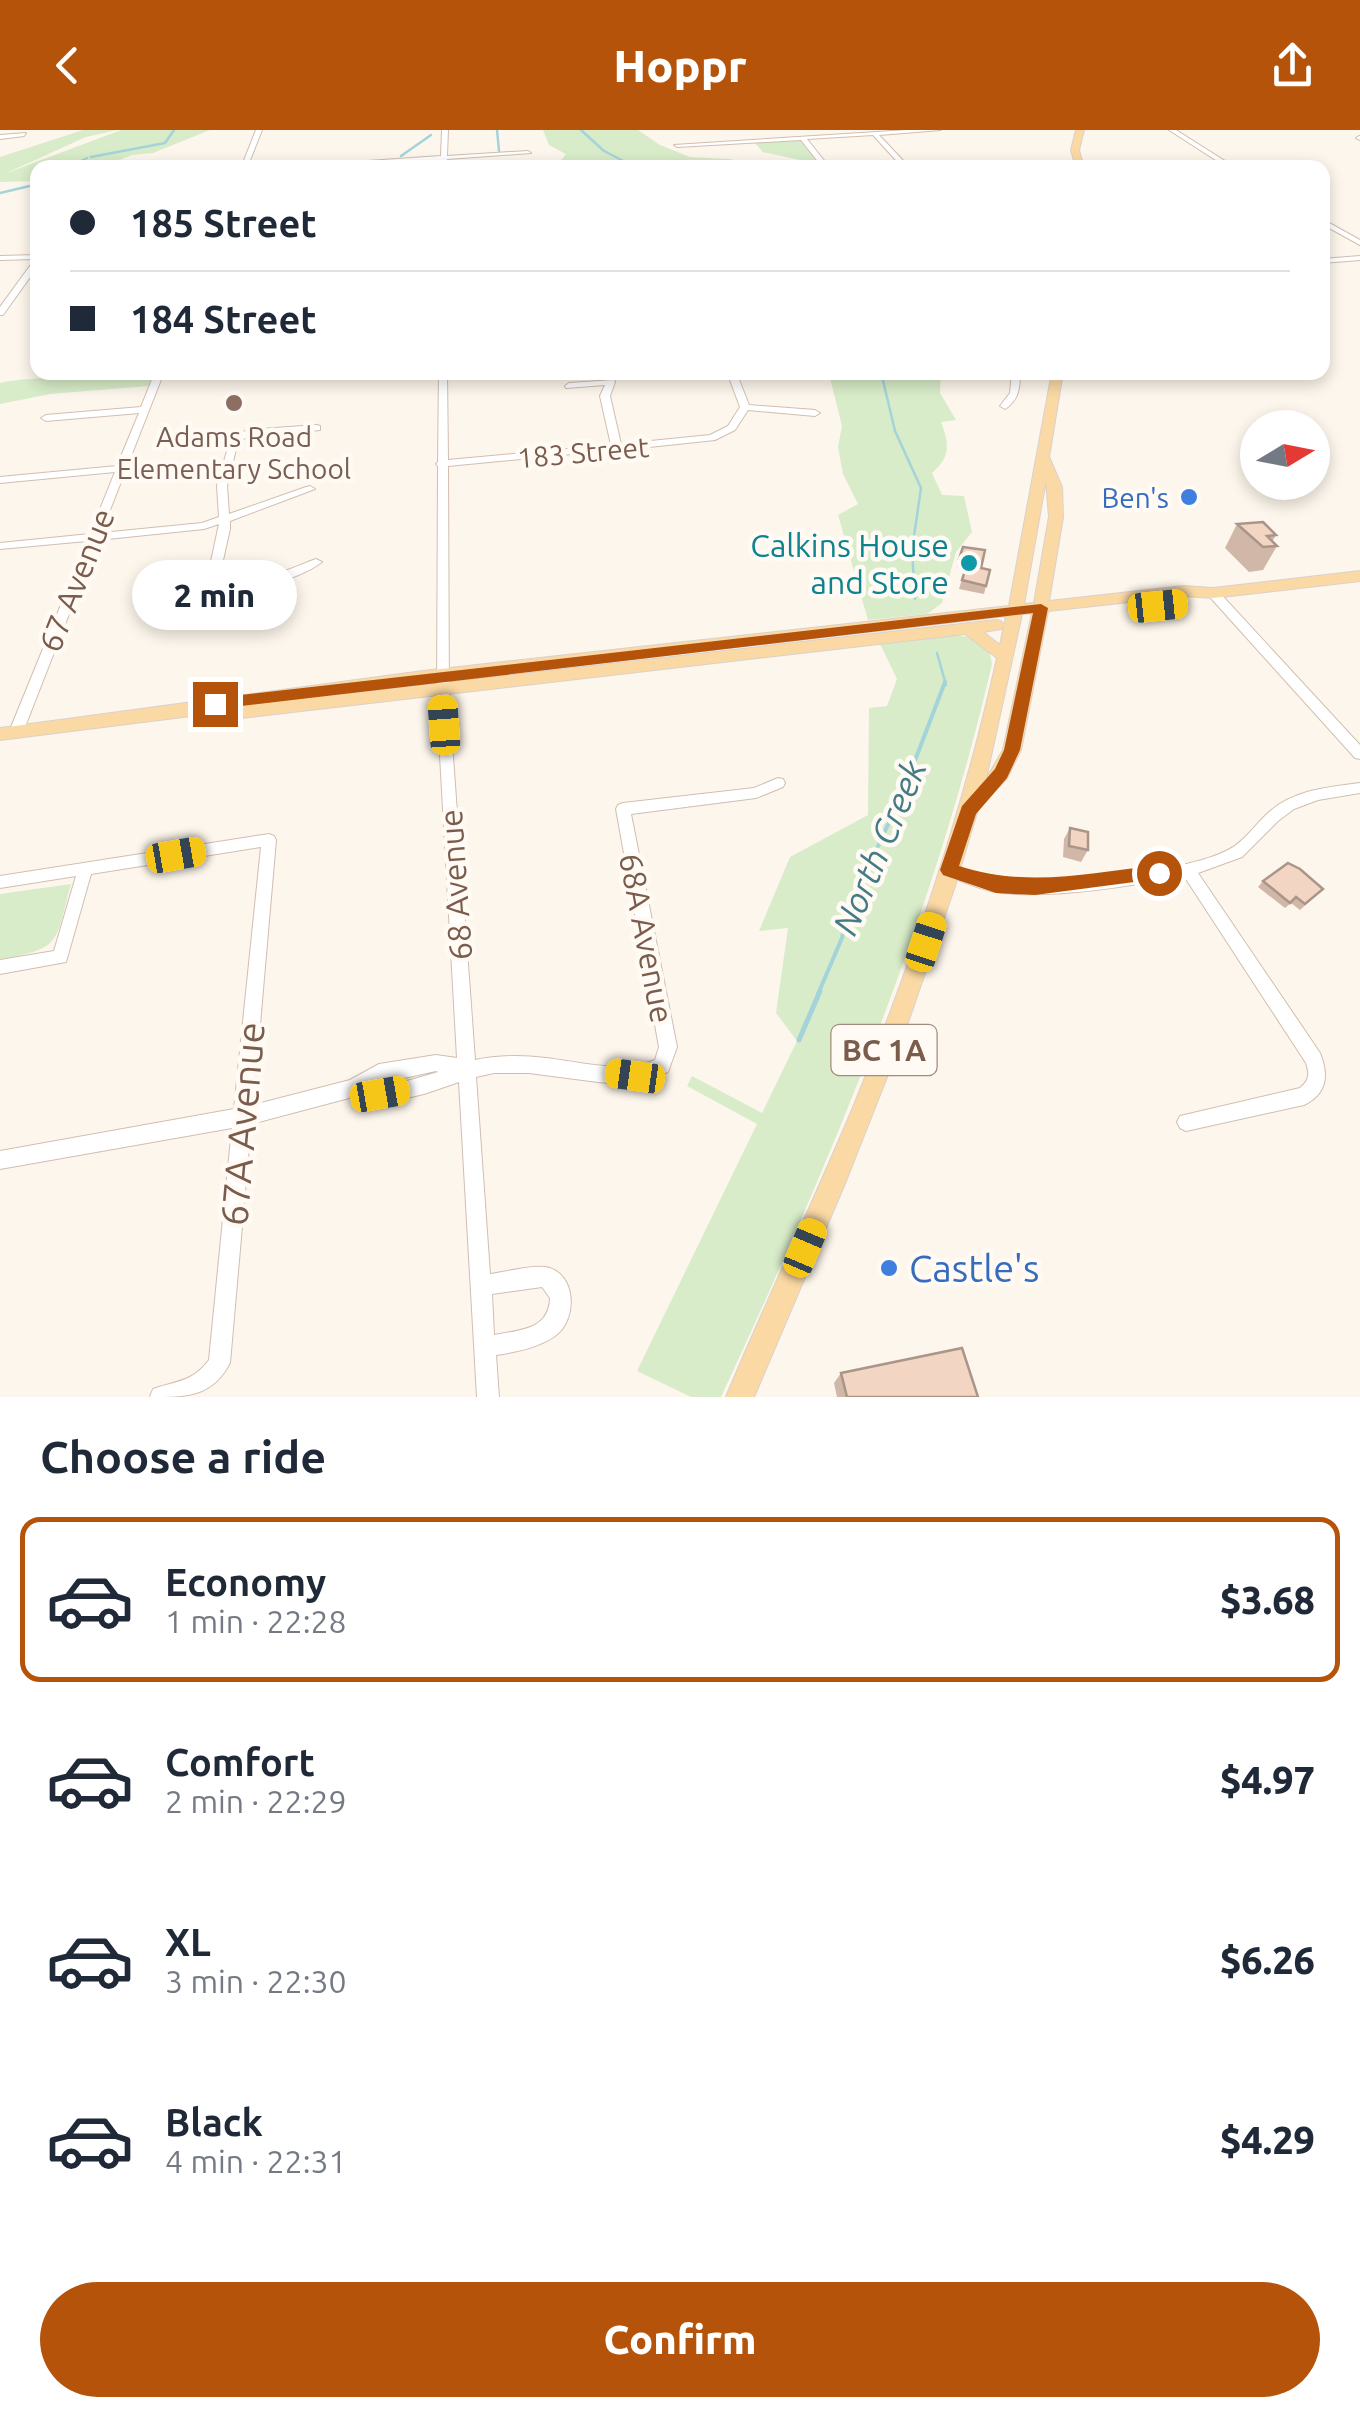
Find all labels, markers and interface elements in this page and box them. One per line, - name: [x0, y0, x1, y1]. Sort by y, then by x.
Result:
- icon: back: [40, 38, 95, 93]
- icon: share: [1265, 38, 1320, 93]
- text: Hoppr: [613, 40, 747, 91]
- text: 185 Street: [130, 202, 317, 244]
- text: 184 Street: [130, 298, 317, 340]
- marker: Adams Road Elementary School: [223, 392, 245, 414]
- north arrow: [1240, 410, 1330, 500]
- map controls: [1240, 410, 1330, 500]
- place label: Adams Road Elementary School: [117, 421, 351, 484]
- street label: 183 Street: [516, 431, 650, 473]
- place label: Ben's: [1101, 482, 1169, 513]
- marker: Ben's: [1178, 486, 1200, 508]
- street label: 67 Avenue: [31, 503, 121, 657]
- place label: Calkins House and Store: [750, 527, 949, 600]
- marker: Calkins House and Store: [958, 552, 980, 574]
- callout: 2 min: [132, 559, 298, 629]
- text: 2 min: [174, 577, 255, 613]
- car: [1127, 588, 1189, 624]
- route end: [193, 682, 238, 727]
- car: [427, 694, 461, 756]
- water label: North Creek: [824, 753, 934, 941]
- street label: 68 Avenue: [432, 808, 478, 962]
- car: [144, 835, 208, 875]
- street label: 68A Avenue: [613, 850, 681, 1026]
- route start: [1137, 851, 1182, 896]
- car: [902, 909, 950, 975]
- street label: 67A Avenue: [212, 1020, 272, 1228]
- road number: BC 1A: [832, 1025, 936, 1075]
- car: [603, 1057, 667, 1095]
- car: [348, 1074, 412, 1114]
- car: [779, 1215, 831, 1281]
- place label: Castle's: [909, 1247, 1039, 1289]
- marker: Castle's: [878, 1257, 900, 1279]
- text: Choose a ride: [40, 1431, 326, 1482]
- icon: car: [45, 1555, 135, 1645]
- text: Economy: [165, 1561, 326, 1603]
- text: $3.68: [1220, 1579, 1315, 1621]
- text: 1 min · 22:28: [165, 1603, 347, 1639]
- icon: car: [45, 1735, 135, 1825]
- text: Comfort: [165, 1741, 315, 1783]
- text: $4.97: [1220, 1759, 1315, 1801]
- text: 2 min · 22:29: [165, 1783, 347, 1819]
- icon: car: [45, 1915, 135, 2005]
- text: XL: [165, 1921, 211, 1963]
- text: $6.26: [1220, 1939, 1315, 1981]
- text: 3 min · 22:30: [165, 1963, 347, 1999]
- icon: car: [45, 2095, 135, 2185]
- text: Black: [165, 2101, 263, 2143]
- text: $4.29: [1220, 2119, 1315, 2161]
- text: 4 min · 22:31: [165, 2143, 347, 2179]
- button: Confirm: [40, 2282, 1320, 2397]

